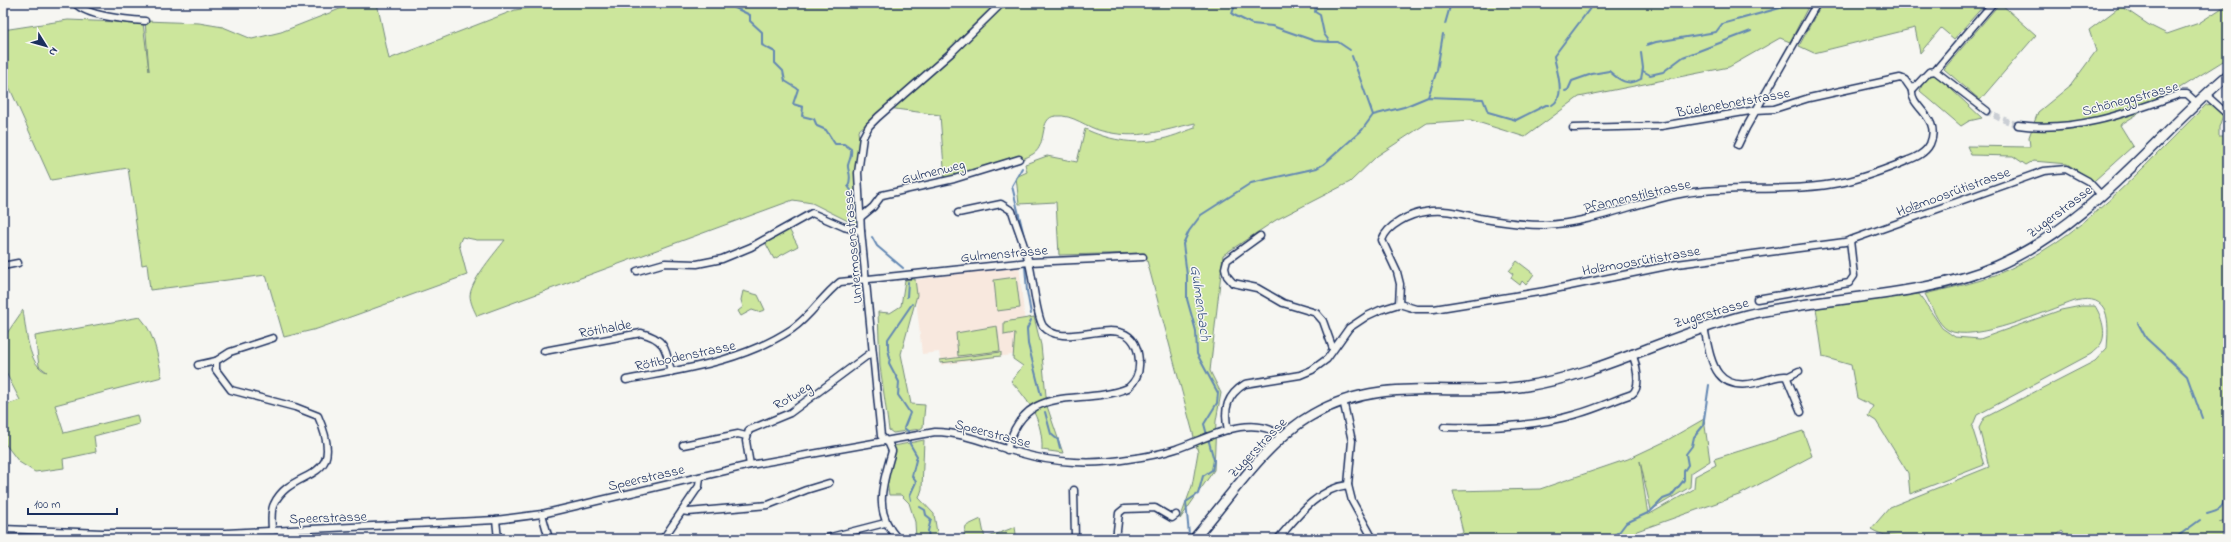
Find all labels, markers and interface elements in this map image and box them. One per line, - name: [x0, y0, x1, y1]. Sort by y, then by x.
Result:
- north arrow: [26, 26, 66, 66]
- text: N: [45, 44, 62, 59]
- street label: Schöneggstrasse: [2080, 76, 2182, 123]
- street label: Büelenebnetstrasse: [1674, 83, 1792, 124]
- street label: Gulmenweg: [899, 154, 968, 191]
- street label: Holzmoosrütistrasse: [1894, 162, 2014, 223]
- street label: Pfannenstilstrasse: [1582, 174, 1694, 219]
- street label: Zugerstrasse: [2023, 180, 2098, 245]
- street label: Untermosenstrasse: [838, 189, 869, 304]
- street label: Gulmenstrasse: [960, 240, 1049, 269]
- street label: Holzmoosrütistrasse: [1581, 241, 1703, 282]
- water label: Gulmenbach: [1184, 264, 1216, 343]
- street label: Zugerstrasse: [1671, 293, 1752, 335]
- street label: Rötihalde: [577, 314, 634, 344]
- street label: Rötibodenstrasse: [633, 335, 738, 377]
- street label: Rotweg: [770, 377, 816, 417]
- street label: Zugerstrasse: [1224, 413, 1294, 484]
- street label: Speerstrasse: [952, 414, 1034, 455]
- street label: Speerstrasse: [606, 459, 687, 497]
- scale bar: [28, 490, 117, 516]
- text: 100 m: [34, 496, 61, 514]
- street label: Speerstrasse: [289, 507, 368, 530]

